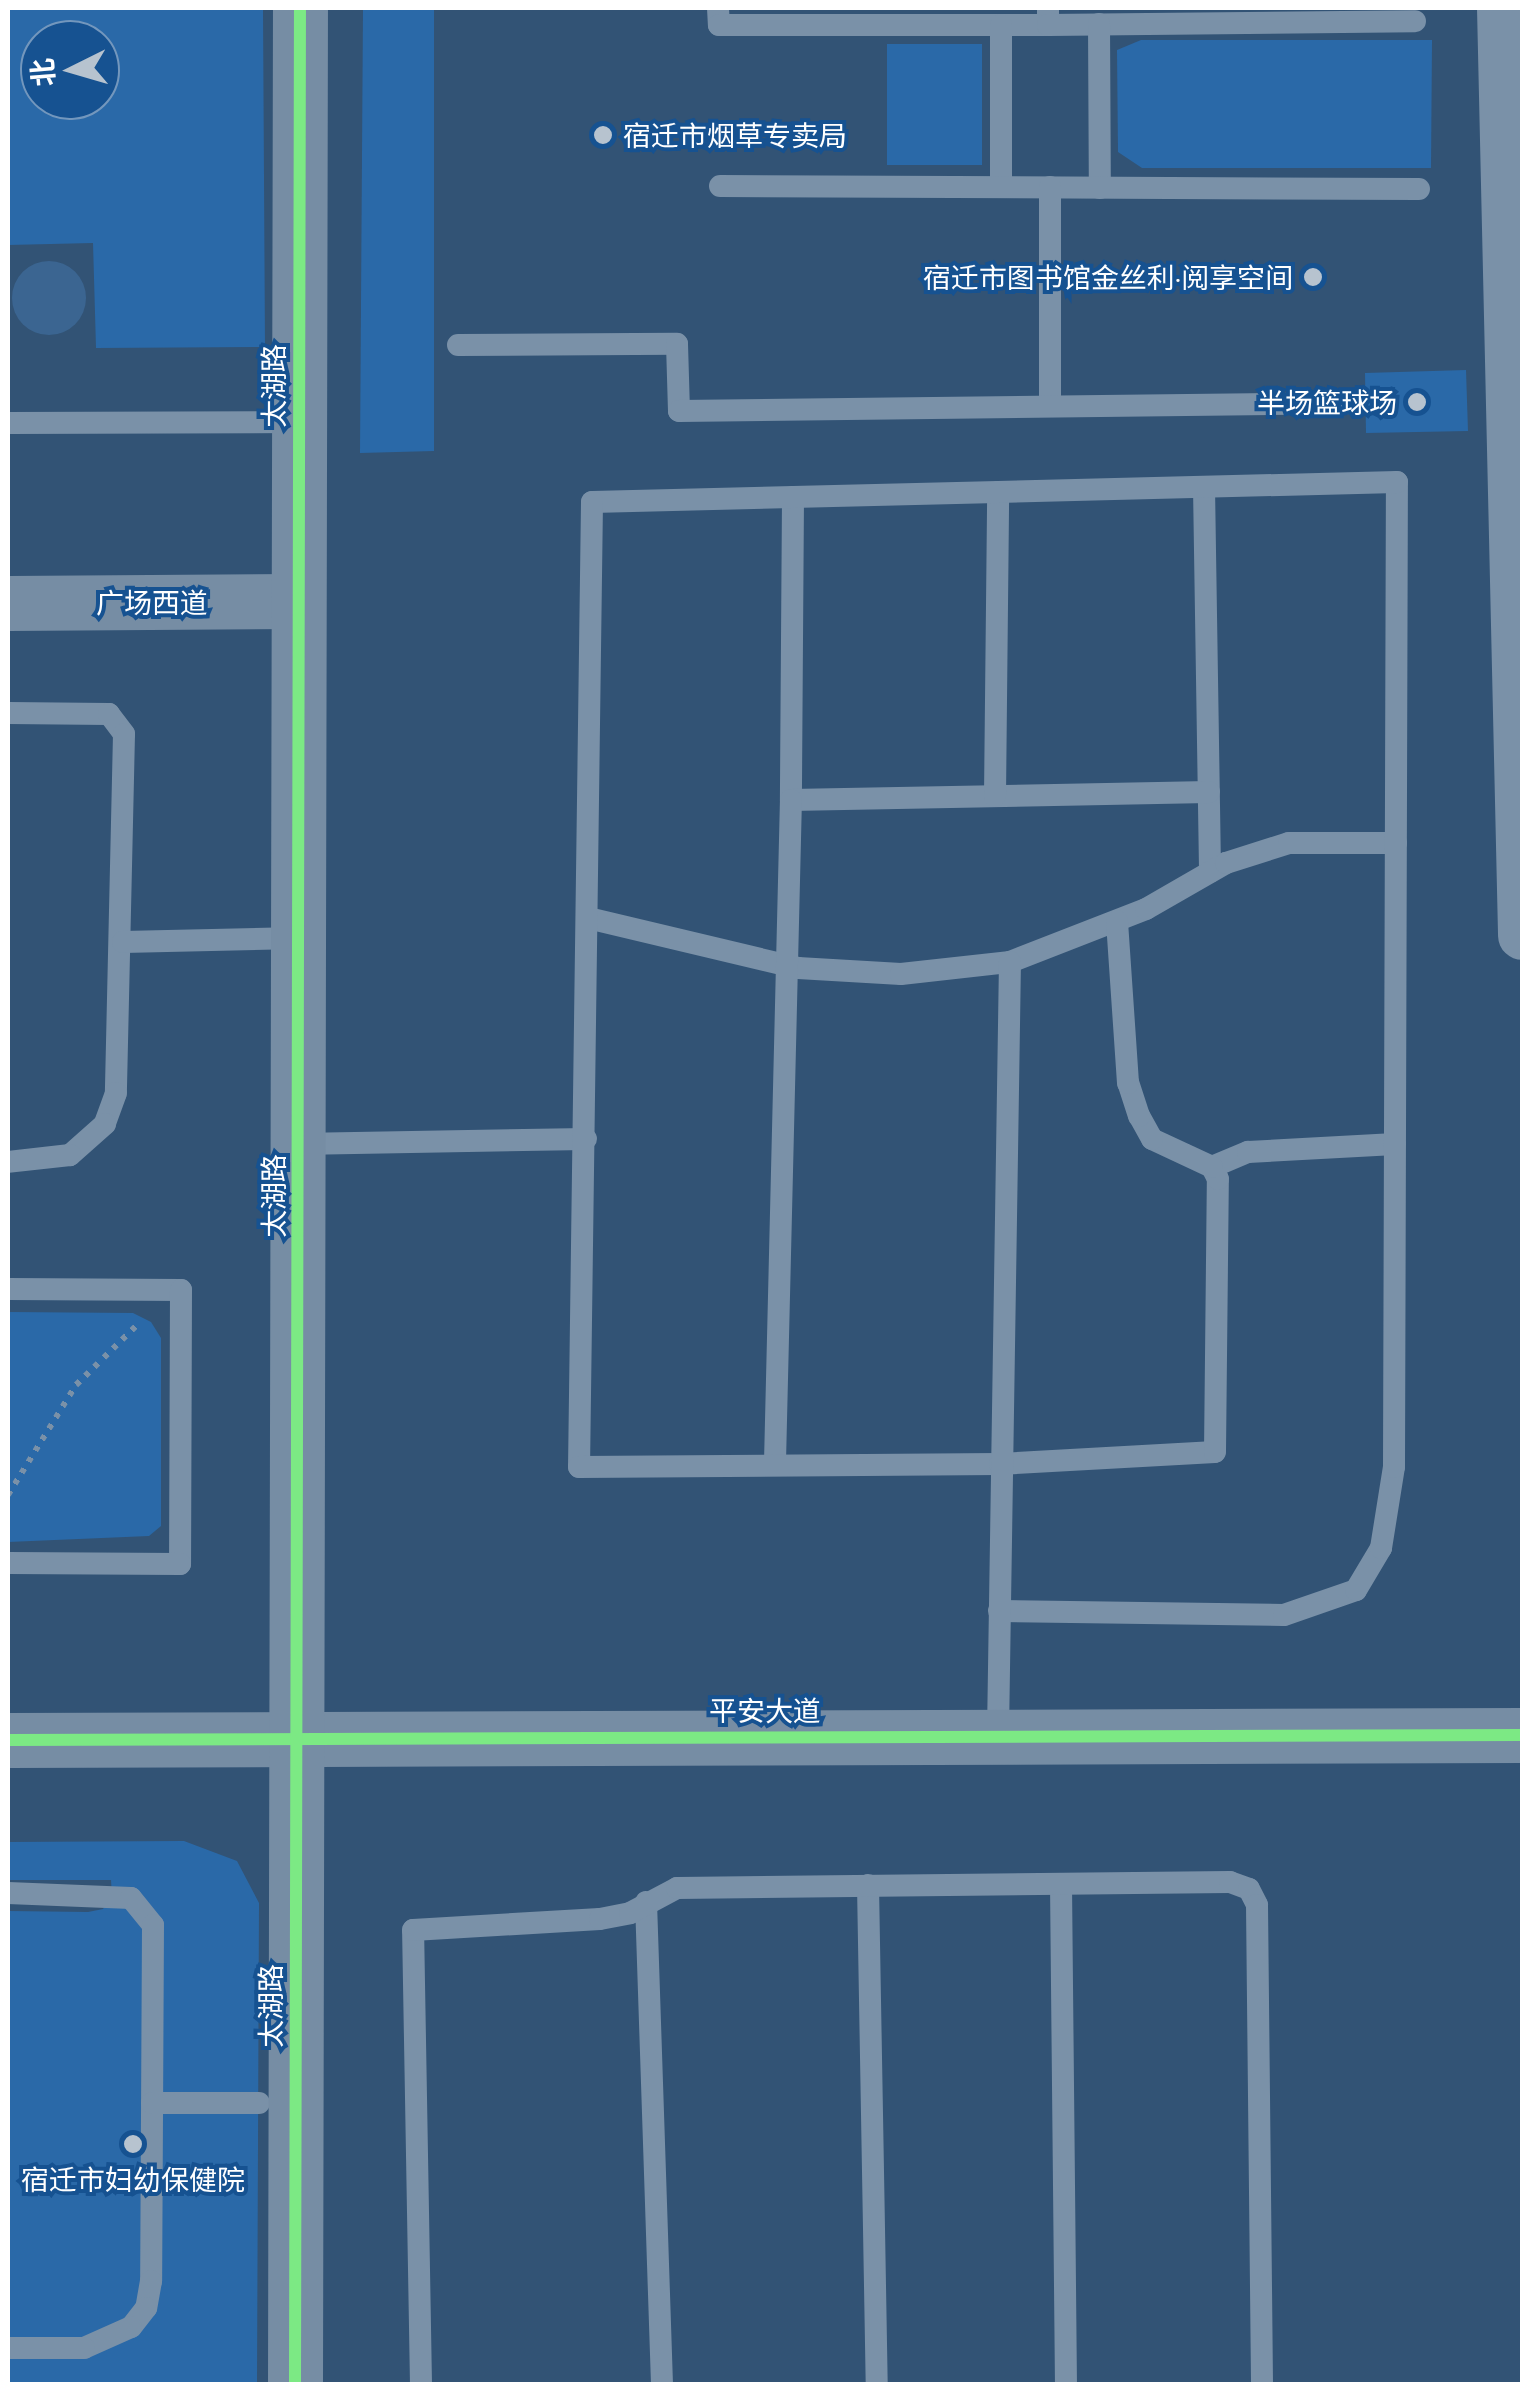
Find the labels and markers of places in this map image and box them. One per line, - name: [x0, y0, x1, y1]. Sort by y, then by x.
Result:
- place label: 宿迁市烟草专卖局: [623, 118, 847, 152]
- marker: 宿迁市烟草专卖局: [592, 124, 614, 146]
- place label: 宿迁市图书馆金丝利·阅享空间: [923, 260, 1293, 294]
- marker: 宿迁市图书馆金丝利·阅享空间: [1302, 266, 1324, 288]
- place label: 半场篮球场: [1257, 385, 1397, 419]
- marker: 半场篮球场: [1406, 391, 1428, 413]
- marker: 宿迁市妇幼保健院: [120, 2131, 146, 2157]
- place label: 宿迁市妇幼保健院: [21, 2162, 245, 2196]

